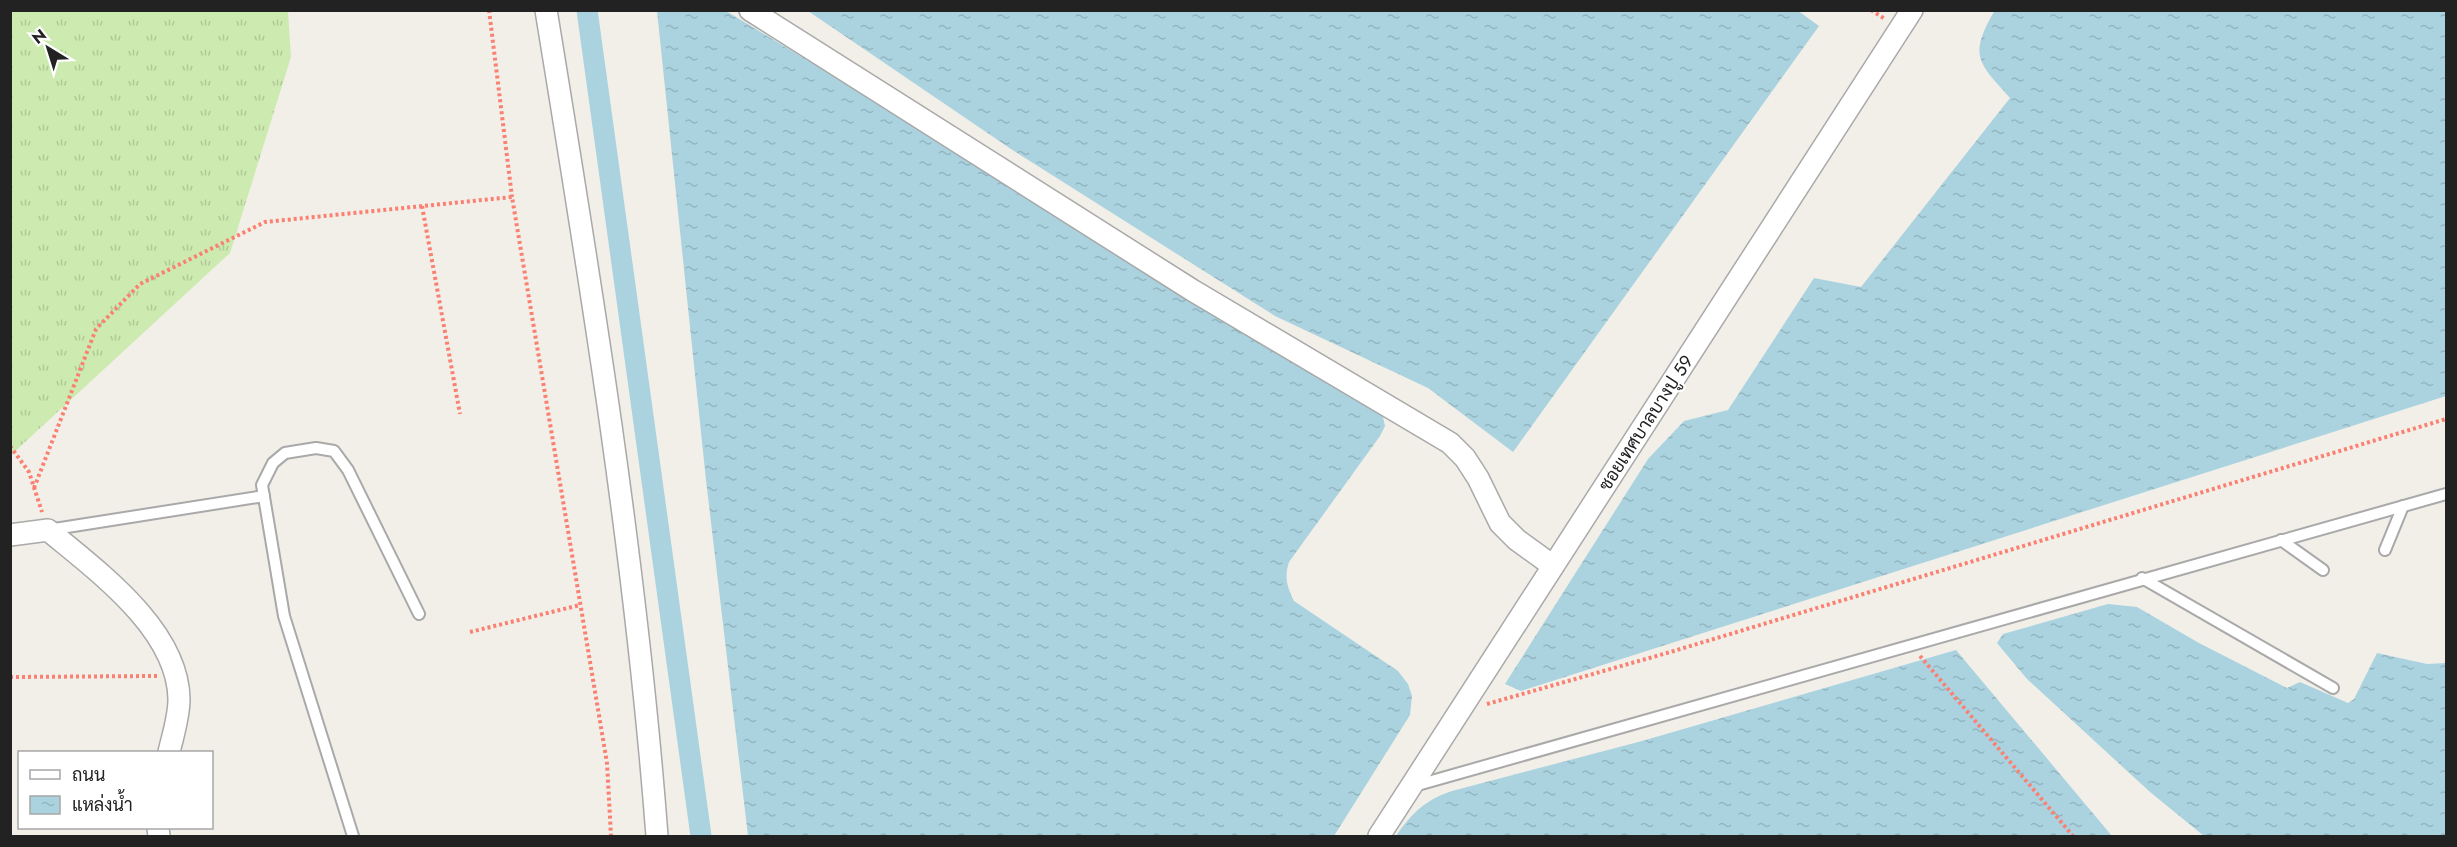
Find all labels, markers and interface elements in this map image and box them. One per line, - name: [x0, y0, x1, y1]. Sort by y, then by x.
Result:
- north arrow: [18, 18, 78, 78]
- text: N: [27, 24, 51, 50]
- street label: ซอยเทศบาลบางปู 59: [1592, 350, 1700, 496]
- legend: [18, 751, 213, 829]
- text: ถนน: [72, 762, 105, 788]
- text: แหล่งน้ำ: [72, 789, 133, 818]

